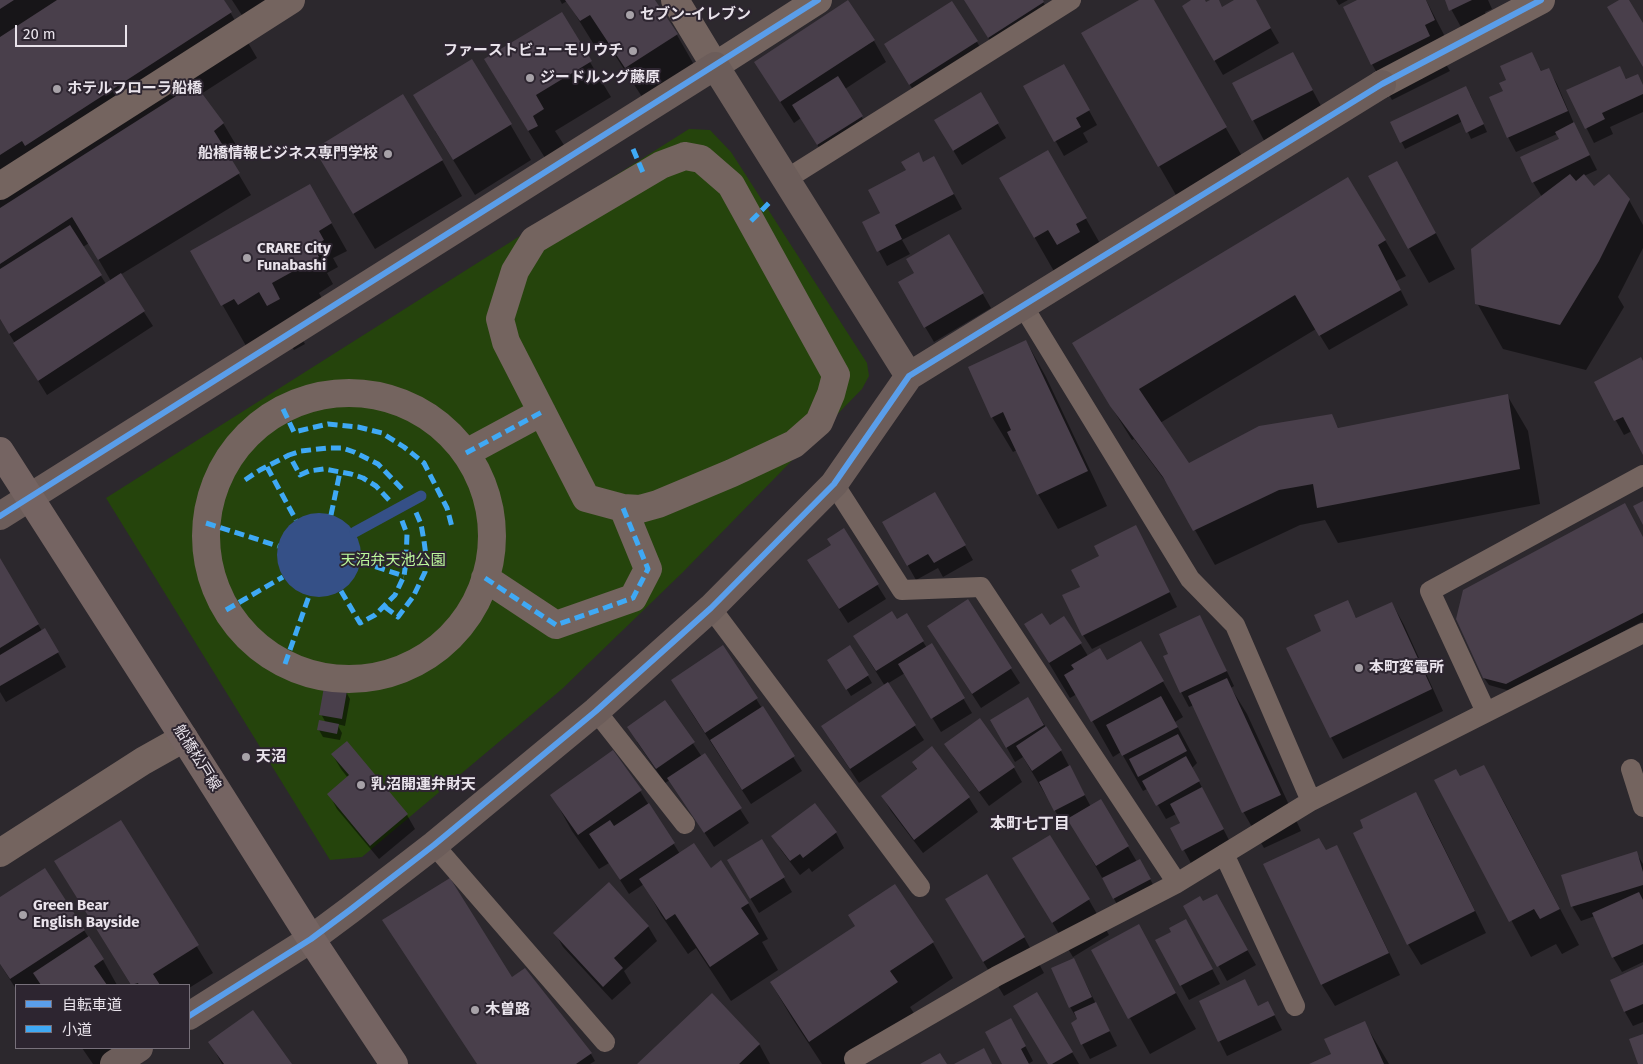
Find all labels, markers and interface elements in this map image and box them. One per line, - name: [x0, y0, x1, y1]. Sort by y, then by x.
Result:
- place label: セブン-イレブン: [640, 6, 751, 24]
- marker: セブン-イレブン: [624, 9, 636, 21]
- scale bar: [18, 15, 130, 47]
- text: 20 m: [23, 25, 56, 43]
- place label: ファーストビューモリウチ: [443, 42, 623, 60]
- marker: ファーストビューモリウチ: [627, 45, 639, 57]
- place label: ジードルング藤原: [540, 69, 660, 87]
- marker: ジードルング藤原: [524, 72, 536, 84]
- place label: ホテルフローラ船橋: [67, 80, 202, 98]
- marker: ホテルフローラ船橋: [51, 83, 63, 95]
- place label: 船橋情報ビジネス専門学校: [198, 145, 378, 163]
- marker: 船橋情報ビジネス専門学校: [382, 148, 394, 160]
- place label: CRARE City Funabashi: [257, 240, 331, 275]
- marker: CRARE City Funabashi: [241, 252, 253, 264]
- park label: 天沼弁天池公園: [341, 552, 445, 570]
- place label: 本町変電所: [1369, 659, 1444, 677]
- marker: 本町変電所: [1353, 662, 1365, 674]
- street label: 船橋松戸線: [169, 721, 225, 795]
- place label: 天沼: [256, 748, 286, 766]
- marker: 天沼: [240, 751, 252, 763]
- place label: 乳沼開運弁財天: [371, 776, 476, 794]
- marker: 乳沼開運弁財天: [355, 779, 367, 791]
- district label: 本町七丁目: [990, 815, 1070, 835]
- place label: Green Bear English Bayside: [33, 897, 139, 932]
- marker: Green Bear English Bayside: [17, 909, 29, 921]
- legend: [15, 984, 190, 1049]
- text: 自転車道: [62, 996, 122, 1014]
- place label: 木曽路: [485, 1001, 530, 1019]
- marker: 木曽路: [469, 1004, 481, 1016]
- text: 小道: [62, 1021, 92, 1039]

